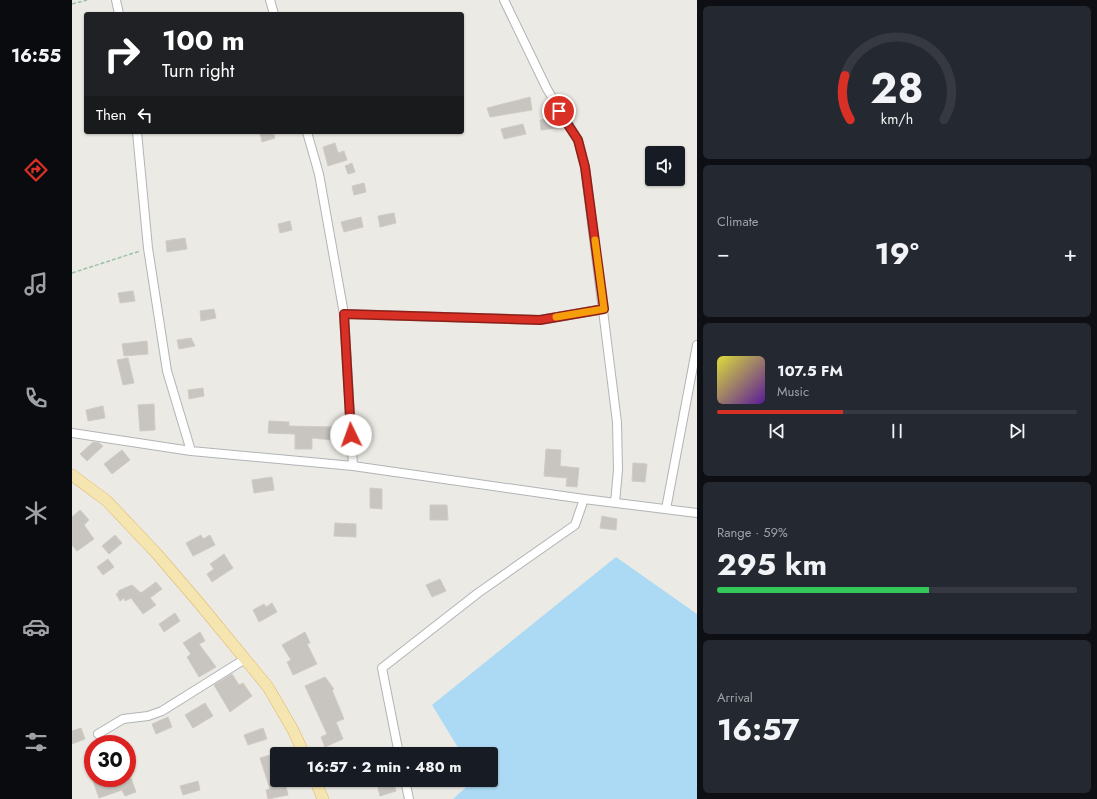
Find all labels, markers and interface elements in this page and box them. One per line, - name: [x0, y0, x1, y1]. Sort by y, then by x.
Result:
- text: 100 m: [162, 20, 245, 61]
- icon: right: [96, 28, 148, 80]
- text: 16:55: [11, 43, 61, 69]
- text: Turn right: [162, 58, 234, 84]
- text: 28: [870, 58, 924, 119]
- pin: [542, 94, 576, 128]
- icon: arrive: [548, 100, 570, 122]
- text: Then: [96, 104, 126, 126]
- icon: left: [134, 104, 156, 126]
- text: km/h: [881, 109, 913, 129]
- map controls: [645, 146, 685, 186]
- button: sound: [645, 146, 685, 186]
- icon: directions: [22, 156, 50, 184]
- text: Climate: [717, 212, 758, 231]
- text: 19°: [875, 232, 919, 275]
- text: −: [717, 237, 730, 269]
- text: +: [1063, 237, 1077, 269]
- icon: music: [22, 270, 50, 298]
- text: 107.5 FM: [777, 360, 843, 382]
- text: Music: [777, 382, 809, 401]
- icon: phone: [22, 384, 50, 412]
- position arrow: [330, 414, 372, 456]
- icon: previous: [766, 420, 788, 442]
- icon: pause: [886, 420, 908, 442]
- icon: next: [1006, 420, 1028, 442]
- icon: climate: [22, 499, 50, 527]
- text: Range · 59%: [717, 523, 788, 542]
- text: 295 km: [717, 543, 827, 586]
- icon: car: [22, 613, 50, 641]
- text: Arrival: [717, 688, 753, 707]
- text: 16:57: [717, 708, 799, 751]
- icon: filters: [22, 728, 50, 756]
- speed limit sign: 30: [84, 735, 136, 787]
- text: 16:57 · 2 min · 480 m: [307, 756, 461, 778]

